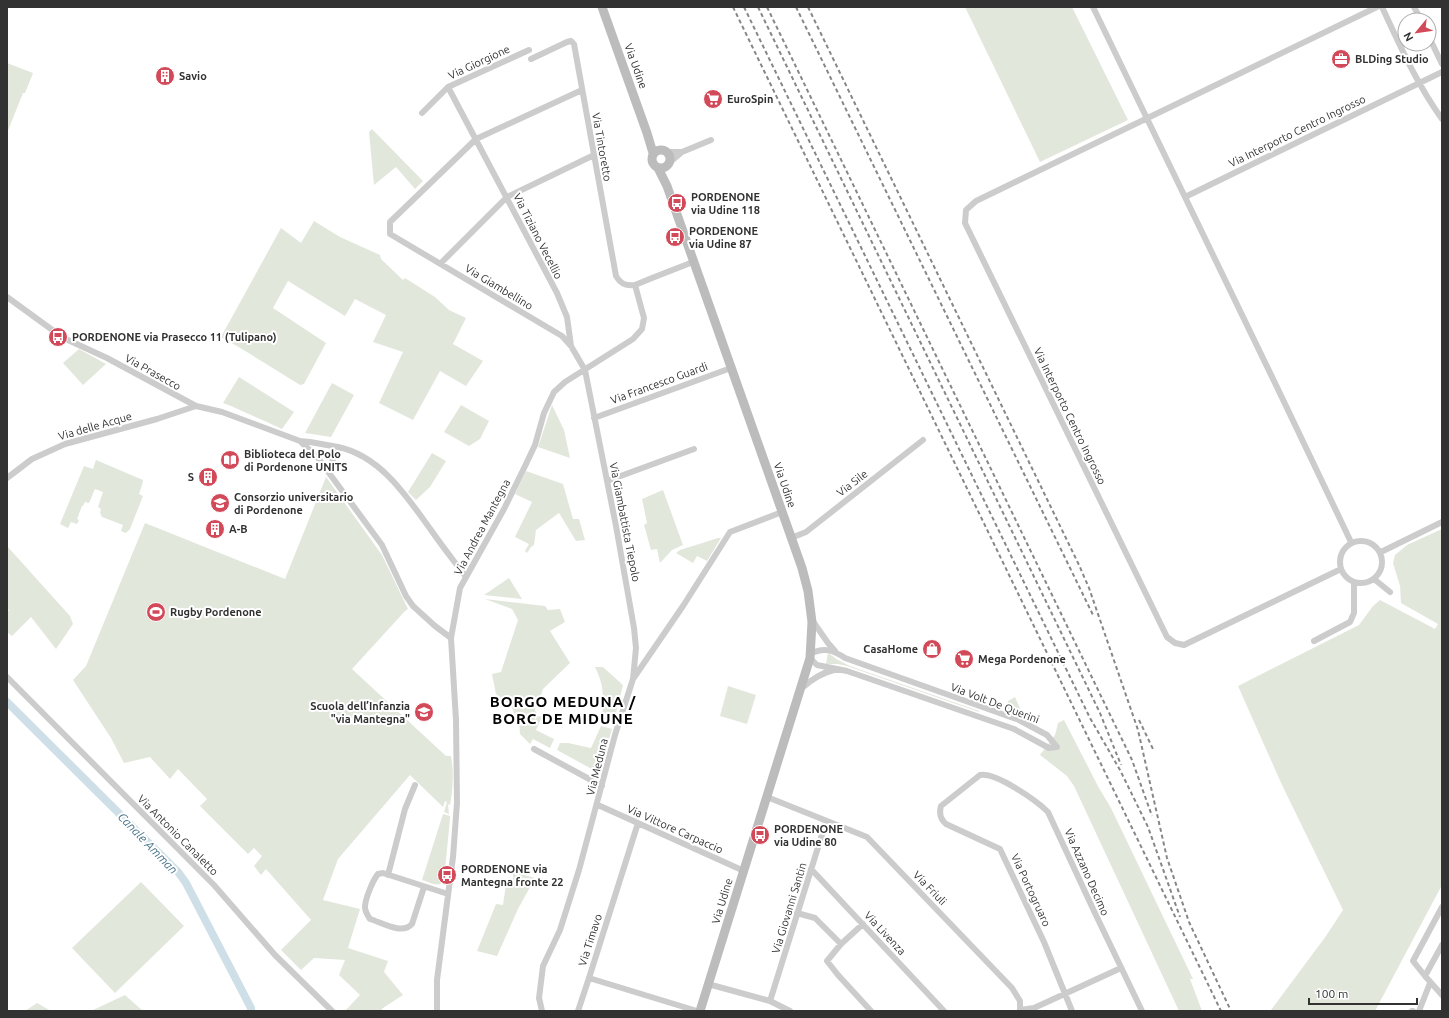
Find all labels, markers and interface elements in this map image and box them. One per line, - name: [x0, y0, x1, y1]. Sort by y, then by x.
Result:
- north arrow: [1397, 12, 1437, 52]
- text: N: [1401, 30, 1415, 43]
- street label: Via Udine: [622, 42, 650, 90]
- street label: Via Giorgione: [446, 43, 512, 81]
- office icon: BLDing Studio: [1330, 48, 1352, 70]
- place label: BLDing Studio: [1355, 53, 1429, 65]
- building icon: Savio: [154, 65, 176, 87]
- place label: Savio: [179, 70, 207, 82]
- supermarket icon: EuroSpin: [702, 88, 724, 110]
- place label: EuroSpin: [727, 93, 773, 105]
- street label: Via Interporto Centro Ingrosso: [1227, 93, 1367, 169]
- street label: Via Tintoretto: [590, 112, 614, 182]
- street label: Via Tiziano Vecellio: [511, 191, 565, 281]
- place label: PORDENONE via Udine 118: [691, 191, 760, 216]
- bus stop icon: PORDENONE via Udine 118: [666, 192, 688, 214]
- place label: PORDENONE via Udine 87: [689, 225, 758, 250]
- bus stop icon: PORDENONE via Udine 87: [664, 226, 686, 248]
- street label: Via Giambellino: [463, 262, 535, 312]
- bus stop icon: PORDENONE via Prasecco 11 (Tulipano): [47, 326, 69, 348]
- place label: PORDENONE via Prasecco 11 (Tulipano): [72, 331, 277, 344]
- street label: Via Interporto Centro Ingrosso: [1032, 346, 1108, 486]
- street label: Via Prasecco: [123, 352, 183, 392]
- street label: Via Francesco Guardi: [609, 360, 709, 406]
- street label: Via delle Acque: [57, 410, 133, 442]
- place label: Biblioteca del Polo di Pordenone UNITS: [244, 448, 348, 473]
- library icon: Biblioteca del Polo di Pordenone UNITS: [219, 449, 241, 471]
- street label: Via Giambattista Tiepolo: [608, 461, 642, 583]
- street label: Via Udine: [772, 461, 798, 509]
- building icon: S: [197, 466, 219, 488]
- street label: Via Sile: [834, 467, 870, 499]
- place label: S: [188, 471, 194, 483]
- street label: Via Andrea Mantegna: [452, 477, 512, 577]
- place label: Consorzio universitario di Pordenone: [234, 491, 354, 516]
- school or university icon: Consorzio universitario di Pordenone: [209, 492, 231, 514]
- building icon: A-B: [204, 518, 226, 540]
- place label: A-B: [229, 523, 248, 535]
- sports icon: Rugby Pordenone: [145, 601, 167, 623]
- place label: Rugby Pordenone: [170, 606, 262, 618]
- shop icon: CasaHome: [921, 638, 943, 660]
- place label: CasaHome: [863, 643, 918, 655]
- supermarket icon: Mega Pordenone: [953, 648, 975, 670]
- place label: Mega Pordenone: [978, 653, 1066, 665]
- street label: Via Volt De Querini: [949, 681, 1041, 725]
- district label: BORGO MEDUNA / BORC DE MIDUNE: [490, 693, 636, 727]
- place label: Scuola dell’Infanzia "via Mantegna": [310, 700, 410, 725]
- school or university icon: Scuola dell’Infanzia "via Mantegna": [413, 701, 435, 723]
- street label: Via Meduna: [584, 737, 610, 797]
- street label: Via Antonio Canaletto: [135, 792, 221, 878]
- street label: Via Vittore Carpaccio: [625, 802, 725, 856]
- water label: Canale Amman: [116, 810, 180, 876]
- place label: PORDENONE via Udine 80: [774, 823, 843, 848]
- bus stop icon: PORDENONE via Udine 80: [749, 824, 771, 846]
- street label: Via Azzano Decimo: [1062, 827, 1112, 917]
- street label: Via Portogruaro: [1009, 852, 1053, 928]
- street label: Via Giovanni Santin: [769, 861, 809, 955]
- place label: PORDENONE via Mantegna fronte 22: [461, 863, 564, 888]
- bus stop icon: PORDENONE via Mantegna fronte 22: [436, 864, 458, 886]
- street label: Via Friuli: [911, 869, 949, 907]
- street label: Via Udine: [709, 877, 735, 925]
- street label: Via Livenza: [862, 909, 908, 957]
- street label: Via Timavo: [576, 912, 604, 968]
- scale bar: [1309, 980, 1417, 1006]
- text: 100 m: [1315, 987, 1348, 1000]

